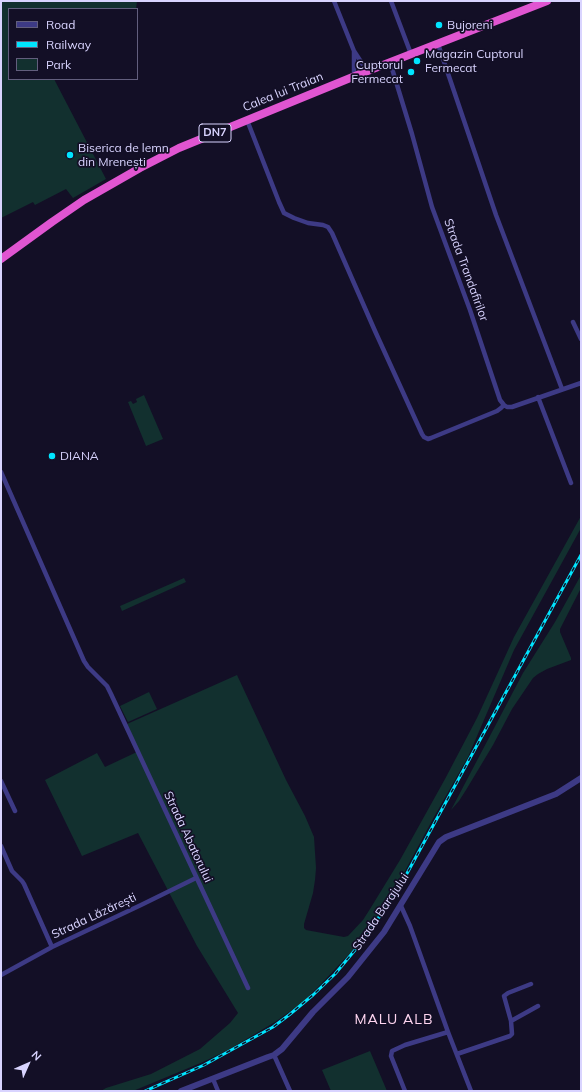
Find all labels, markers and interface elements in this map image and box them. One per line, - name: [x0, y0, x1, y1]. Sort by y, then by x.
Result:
- legend: [8, 8, 138, 80]
- text: Road: [46, 17, 75, 32]
- place label: Bujoreni: [447, 18, 492, 32]
- marker: Bujoreni: [434, 20, 444, 30]
- text: Railway: [46, 37, 91, 52]
- place label: Magazin Cuptorul Fermecat: [425, 47, 523, 75]
- marker: Magazin Cuptorul Fermecat: [412, 56, 422, 66]
- text: Park: [46, 57, 71, 72]
- place label: Cuptorul Fermecat: [351, 58, 403, 86]
- marker: Cuptorul Fermecat: [406, 67, 416, 77]
- street label: Calea lui Traian: [241, 69, 325, 115]
- road number: DN7: [199, 124, 231, 142]
- place label: Biserica de lemn din Mrenești: [78, 141, 169, 169]
- marker: Biserica de lemn din Mrenești: [65, 150, 75, 160]
- street label: Strada Trandafirilor: [441, 217, 491, 323]
- place label: DIANA: [60, 449, 99, 463]
- marker: DIANA: [47, 451, 57, 461]
- street label: Strada Abatorului: [161, 789, 215, 885]
- street label: Strada Barajului: [350, 871, 412, 953]
- street label: Strada Lăzărești: [49, 890, 139, 942]
- district label: MALU ALB: [355, 1012, 433, 1028]
- north arrow: [8, 1044, 48, 1084]
- text: N: [29, 1048, 44, 1063]

